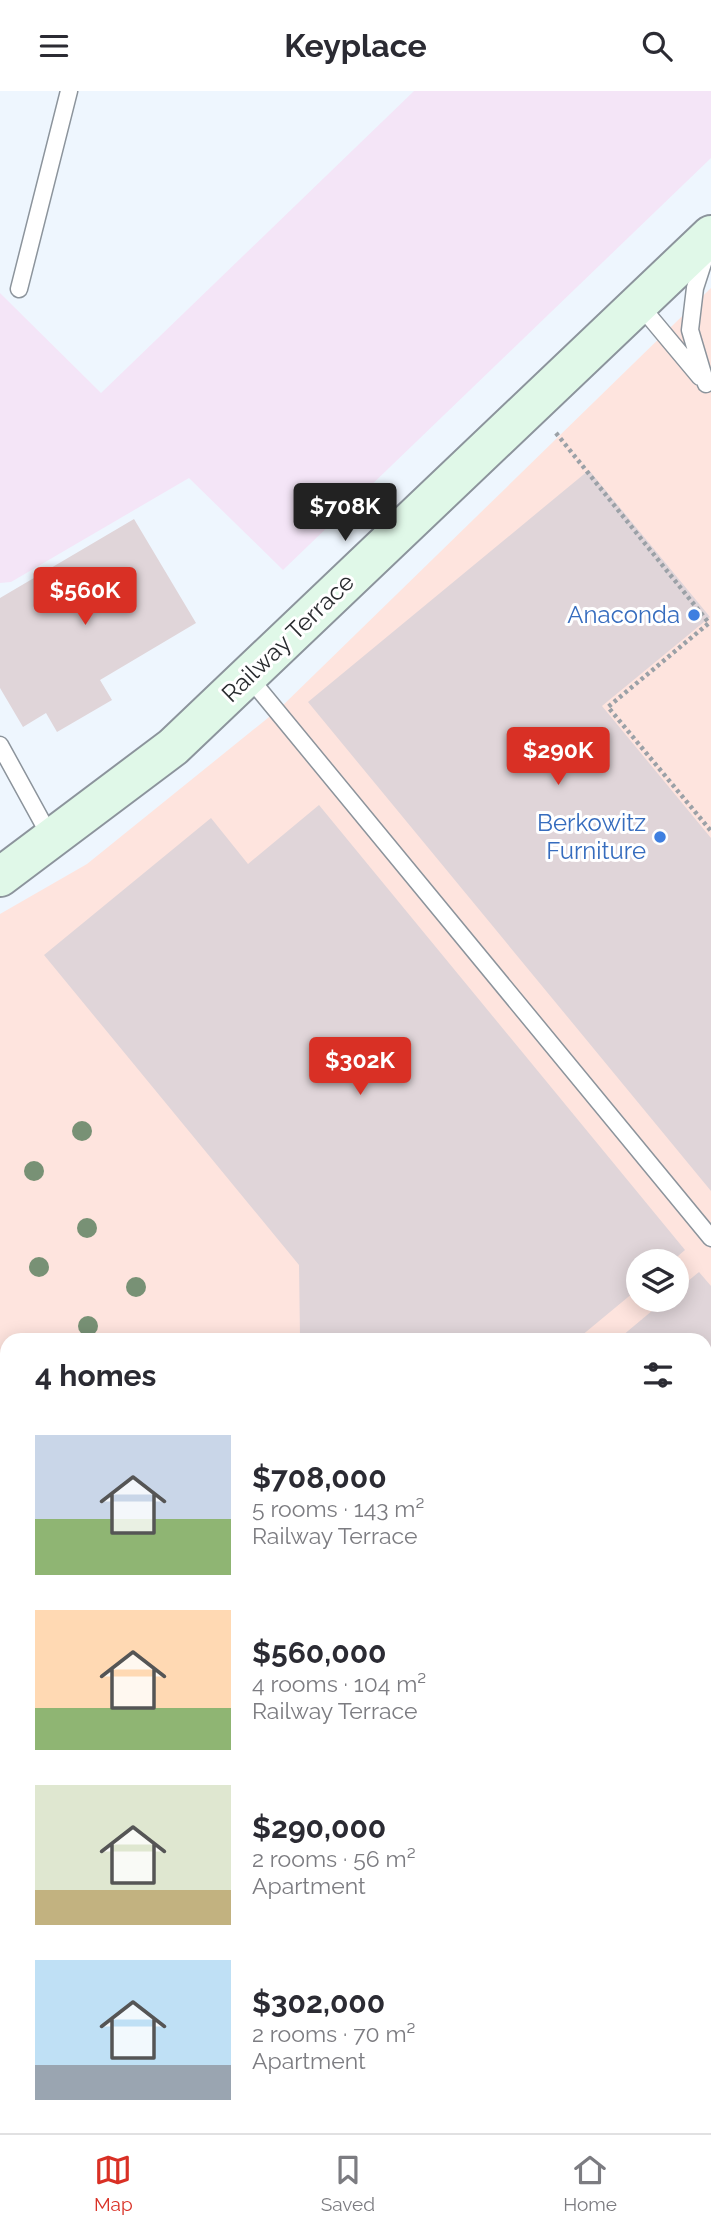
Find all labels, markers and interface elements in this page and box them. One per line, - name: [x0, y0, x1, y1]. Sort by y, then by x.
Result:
- icon: menu: [35, 27, 73, 65]
- text: Keyplace: [284, 27, 427, 64]
- icon: search: [638, 27, 676, 65]
- pin: $708K: [296, 483, 394, 543]
- text: $708K: [310, 492, 380, 519]
- pin: $560K: [36, 567, 134, 627]
- street label: Railway Terrace: [215, 567, 360, 708]
- text: $560K: [50, 576, 120, 603]
- place label: Anaconda: [567, 600, 680, 629]
- marker: Anaconda: [686, 607, 702, 623]
- pin: $290K: [509, 727, 607, 787]
- text: $290K: [523, 736, 593, 763]
- place label: Berkowitz Furniture: [537, 808, 646, 865]
- marker: Berkowitz Furniture: [652, 829, 668, 845]
- pin: $302K: [311, 1037, 409, 1097]
- text: $302K: [325, 1046, 395, 1073]
- map controls: [626, 1249, 689, 1312]
- button: layers: [626, 1249, 689, 1312]
- icon: filters: [639, 1356, 677, 1394]
- text: 4 homes: [35, 1358, 156, 1393]
- text: $708,000: [252, 1460, 387, 1495]
- icon: home: [91, 1463, 175, 1547]
- text: 5 rooms · 143 m²: [252, 1495, 424, 1522]
- text: Railway Terrace: [252, 1522, 417, 1549]
- text: $560,000: [252, 1635, 387, 1670]
- icon: home: [91, 1638, 175, 1722]
- text: 4 rooms · 104 m²: [252, 1670, 426, 1697]
- text: Railway Terrace: [252, 1697, 417, 1724]
- text: $290,000: [252, 1810, 386, 1845]
- icon: home: [91, 1813, 175, 1897]
- text: 2 rooms · 56 m²: [252, 1845, 416, 1872]
- text: Apartment: [252, 1872, 366, 1899]
- text: $302,000: [252, 1985, 385, 2020]
- icon: home: [91, 1988, 175, 2072]
- text: 2 rooms · 70 m²: [252, 2020, 415, 2047]
- text: Apartment: [252, 2047, 366, 2074]
- tab: Map: [94, 2151, 133, 2215]
- tab: Saved: [321, 2151, 375, 2215]
- tab: Home: [563, 2151, 617, 2215]

